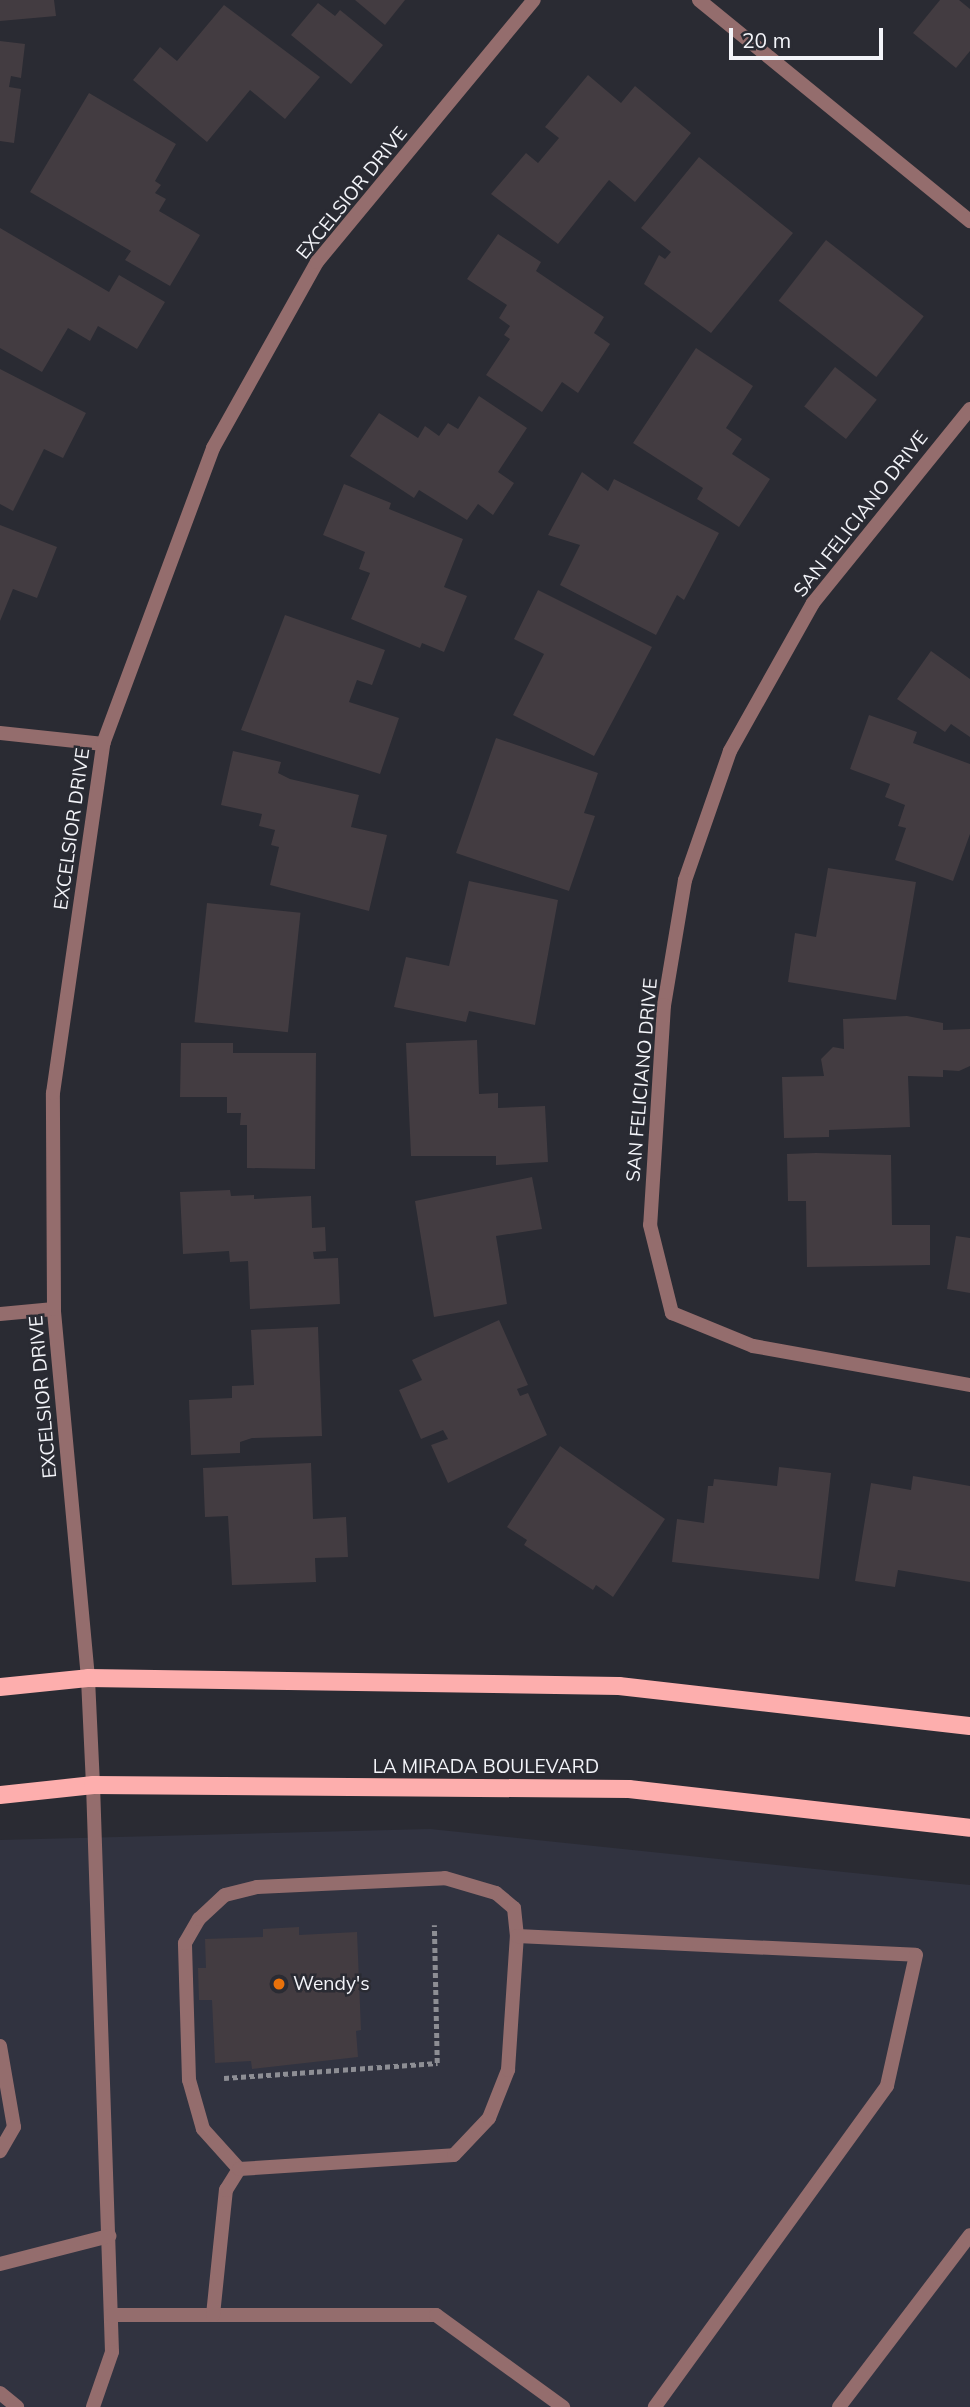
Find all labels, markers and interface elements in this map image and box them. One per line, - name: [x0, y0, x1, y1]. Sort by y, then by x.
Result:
- scale bar: [732, 14, 886, 58]
- text: 20 m: [742, 27, 791, 53]
- street label: EXCELSIOR DRIVE: [292, 122, 412, 264]
- street label: SAN FELICIANO DRIVE: [789, 426, 933, 602]
- street label: EXCELSIOR DRIVE: [49, 747, 95, 911]
- street label: SAN FELICIANO DRIVE: [622, 977, 662, 1183]
- street label: EXCELSIOR DRIVE: [25, 1315, 61, 1479]
- street label: LA MIRADA BOULEVARD: [373, 1756, 599, 1778]
- place label: Wendy's: [293, 1973, 370, 1995]
- marker: Wendy's: [271, 1976, 287, 1992]

